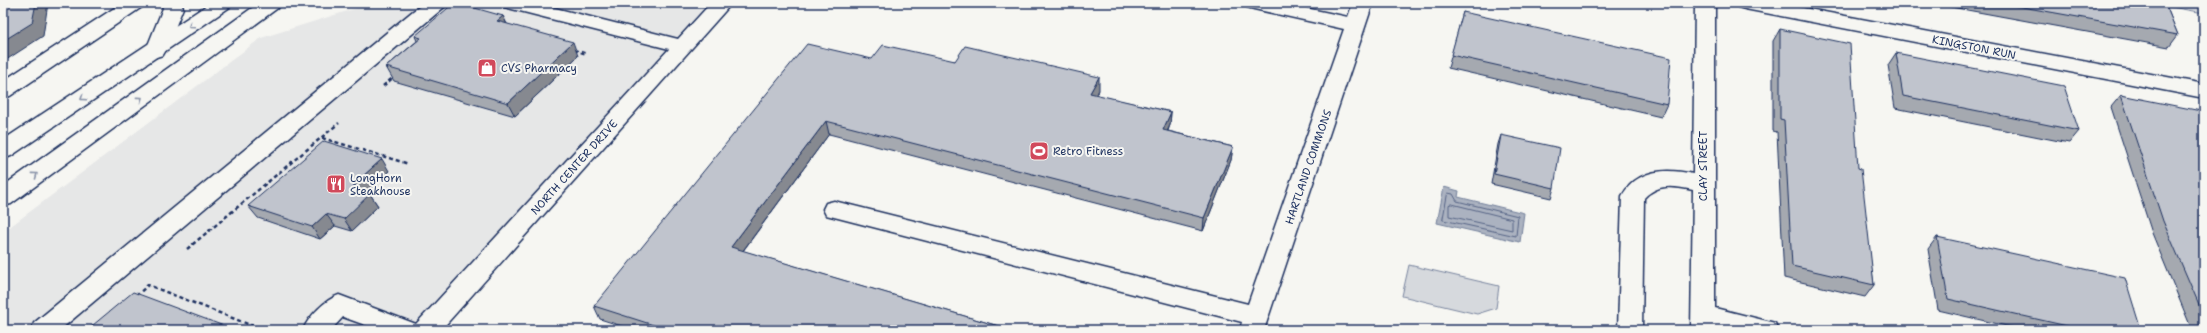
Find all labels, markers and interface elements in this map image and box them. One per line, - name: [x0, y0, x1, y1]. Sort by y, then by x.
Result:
- one-way arrow: [188, 20, 195, 27]
- street label: KINGSTON RUN: [1931, 32, 2017, 63]
- shop icon: CVS Pharmacy: [476, 57, 498, 79]
- place label: CVS Pharmacy: [501, 61, 577, 76]
- one-way arrow: [80, 93, 87, 101]
- one-way arrow: [135, 97, 142, 104]
- street label: HARTLAND COMMONS: [1282, 108, 1335, 227]
- street label: NORTH CENTER DRIVE: [528, 116, 621, 218]
- street label: CLAY STREET: [1696, 130, 1711, 201]
- sports icon: Retro Fitness: [1028, 140, 1050, 162]
- place label: Retro Fitness: [1053, 144, 1123, 159]
- place label: LongHorn Steakhouse: [350, 171, 411, 199]
- one-way arrow: [30, 173, 37, 180]
- restaurant icon: LongHorn Steakhouse: [325, 173, 347, 195]

